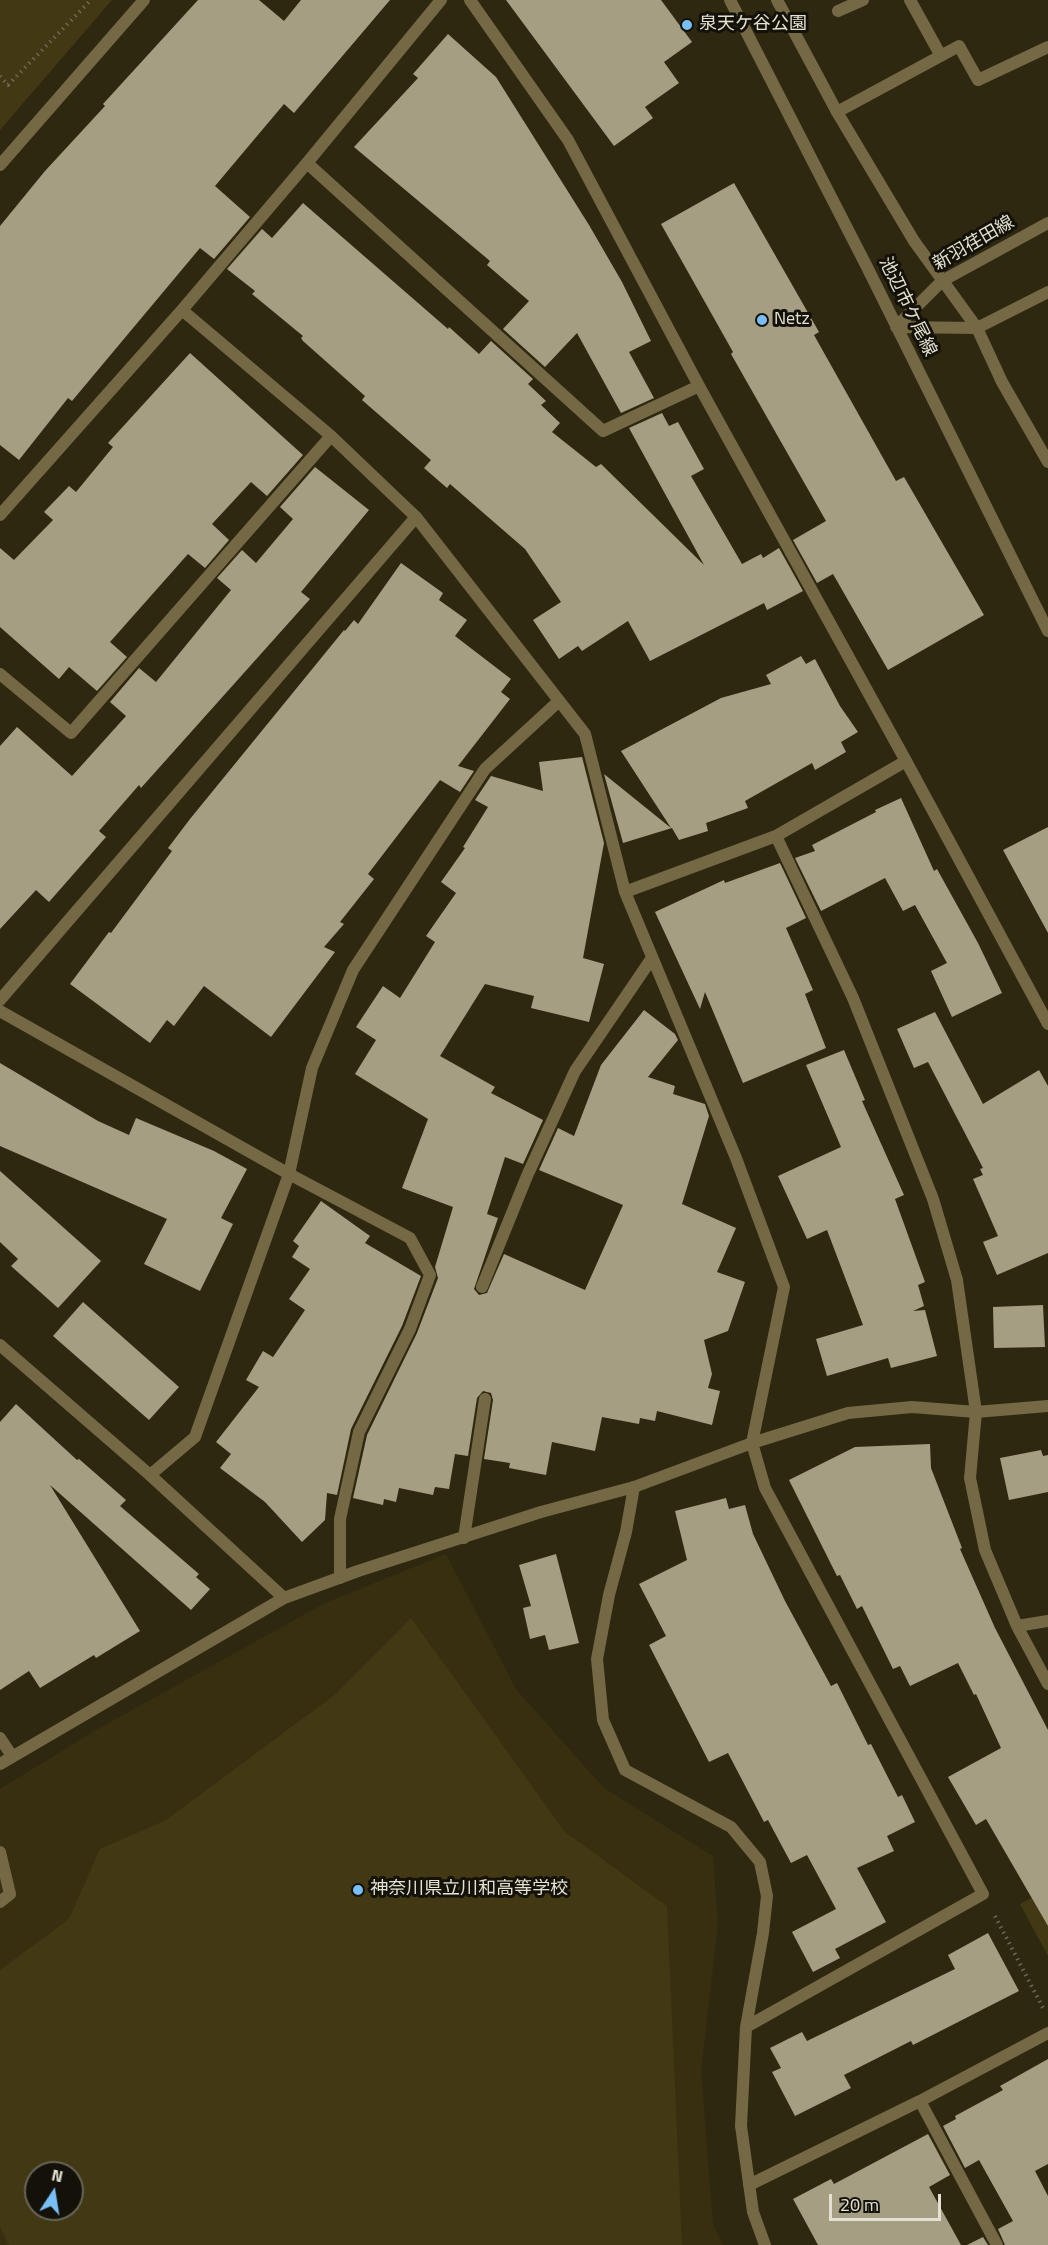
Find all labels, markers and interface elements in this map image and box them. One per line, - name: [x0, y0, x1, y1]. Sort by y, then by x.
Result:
- place label: 泉天ケ谷公園: [699, 14, 807, 36]
- marker: 泉天ケ谷公園: [680, 18, 694, 32]
- street label: 新羽荏田線: [930, 212, 1018, 276]
- street label: 池辺市ケ尾線: [874, 254, 940, 360]
- place label: Netz: [774, 309, 810, 331]
- marker: Netz: [755, 313, 769, 327]
- place label: 神奈川県立川和高等学校: [370, 1879, 568, 1901]
- marker: 神奈川県立川和高等学校: [351, 1883, 365, 1897]
- north arrow: [24, 2161, 84, 2221]
- text: N: [49, 2162, 65, 2188]
- scale bar: [832, 2182, 944, 2220]
- text: 20 m: [840, 2191, 879, 2218]

